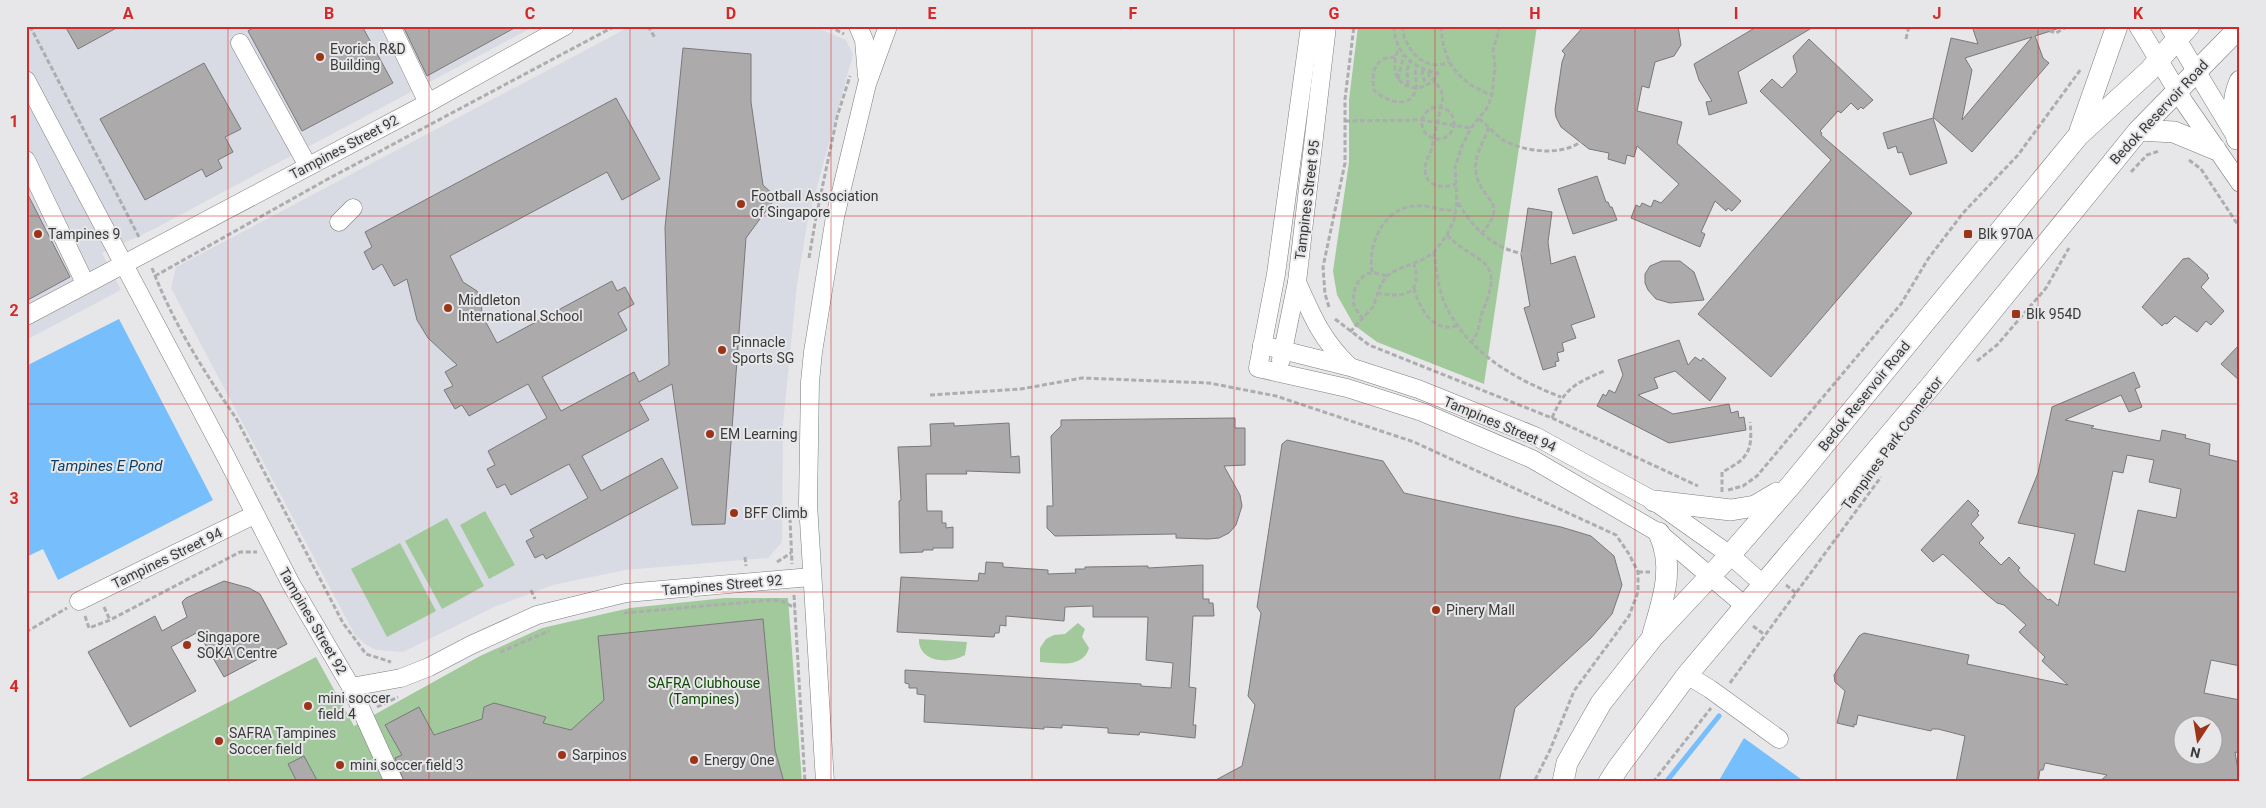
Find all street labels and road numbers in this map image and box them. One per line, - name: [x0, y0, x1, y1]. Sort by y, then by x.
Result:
- street label: Bedok Reservoir Road: [2107, 57, 2211, 167]
- street label: Tampines Street 92: [287, 112, 401, 182]
- street label: Tampines Street 95: [1292, 139, 1322, 261]
- street label: Bedok Reservoir Road: [1815, 338, 1913, 454]
- street label: Tampines Park Connector: [1838, 373, 1946, 513]
- street label: Tampines Street 94: [1441, 393, 1559, 455]
- street label: Tampines Street 94: [109, 524, 225, 592]
- street label: Tampines Street 92: [276, 565, 350, 677]
- street label: Tampines Street 92: [661, 572, 783, 598]

